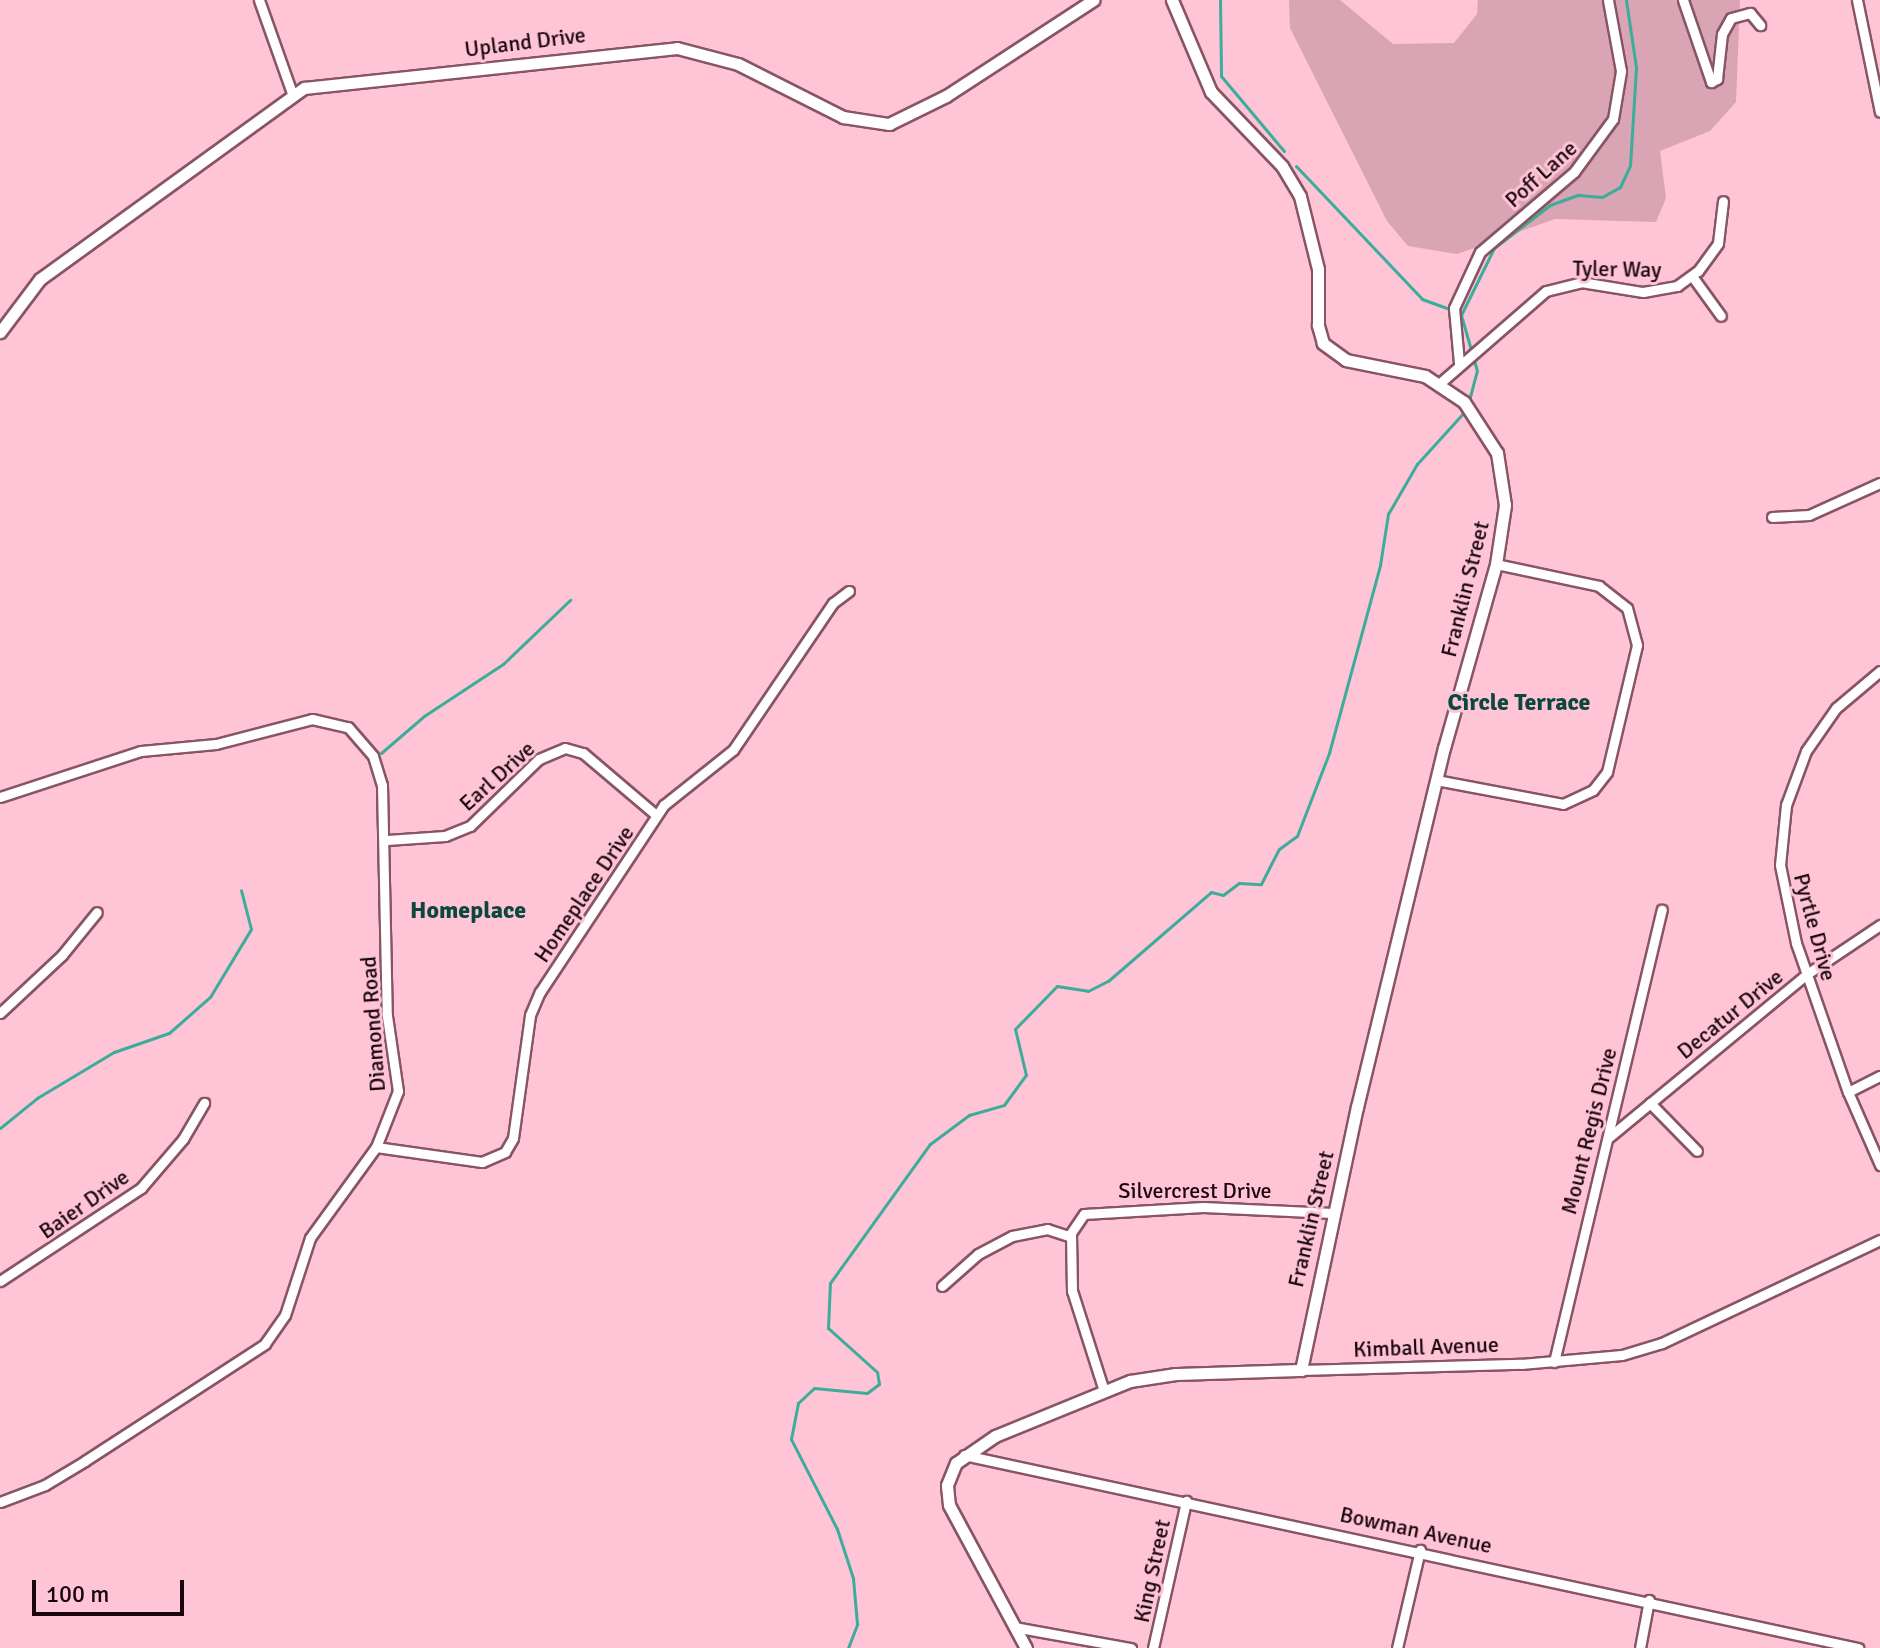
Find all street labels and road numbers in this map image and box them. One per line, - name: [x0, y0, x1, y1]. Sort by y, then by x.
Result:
- street label: Upland Drive: [463, 21, 587, 63]
- street label: Poff Lane: [1500, 135, 1582, 213]
- street label: Tyler Way: [1572, 255, 1662, 283]
- street label: Franklin Street: [1435, 518, 1495, 660]
- street label: Earl Drive: [454, 735, 540, 817]
- street label: Homeplace Drive: [529, 821, 639, 967]
- street label: Pyrtle Drive: [1788, 870, 1842, 984]
- street label: Diamond Road: [355, 955, 391, 1093]
- street label: Decatur Drive: [1672, 963, 1788, 1065]
- street label: Mount Regis Drive: [1556, 1045, 1622, 1217]
- street label: Franklin Street: [1282, 1148, 1340, 1290]
- street label: Baier Drive: [34, 1163, 134, 1245]
- street label: Silvercrest Drive: [1118, 1178, 1272, 1204]
- street label: Kimball Avenue: [1353, 1331, 1499, 1363]
- street label: Bowman Avenue: [1338, 1501, 1494, 1559]
- street label: King Street: [1128, 1517, 1176, 1625]

